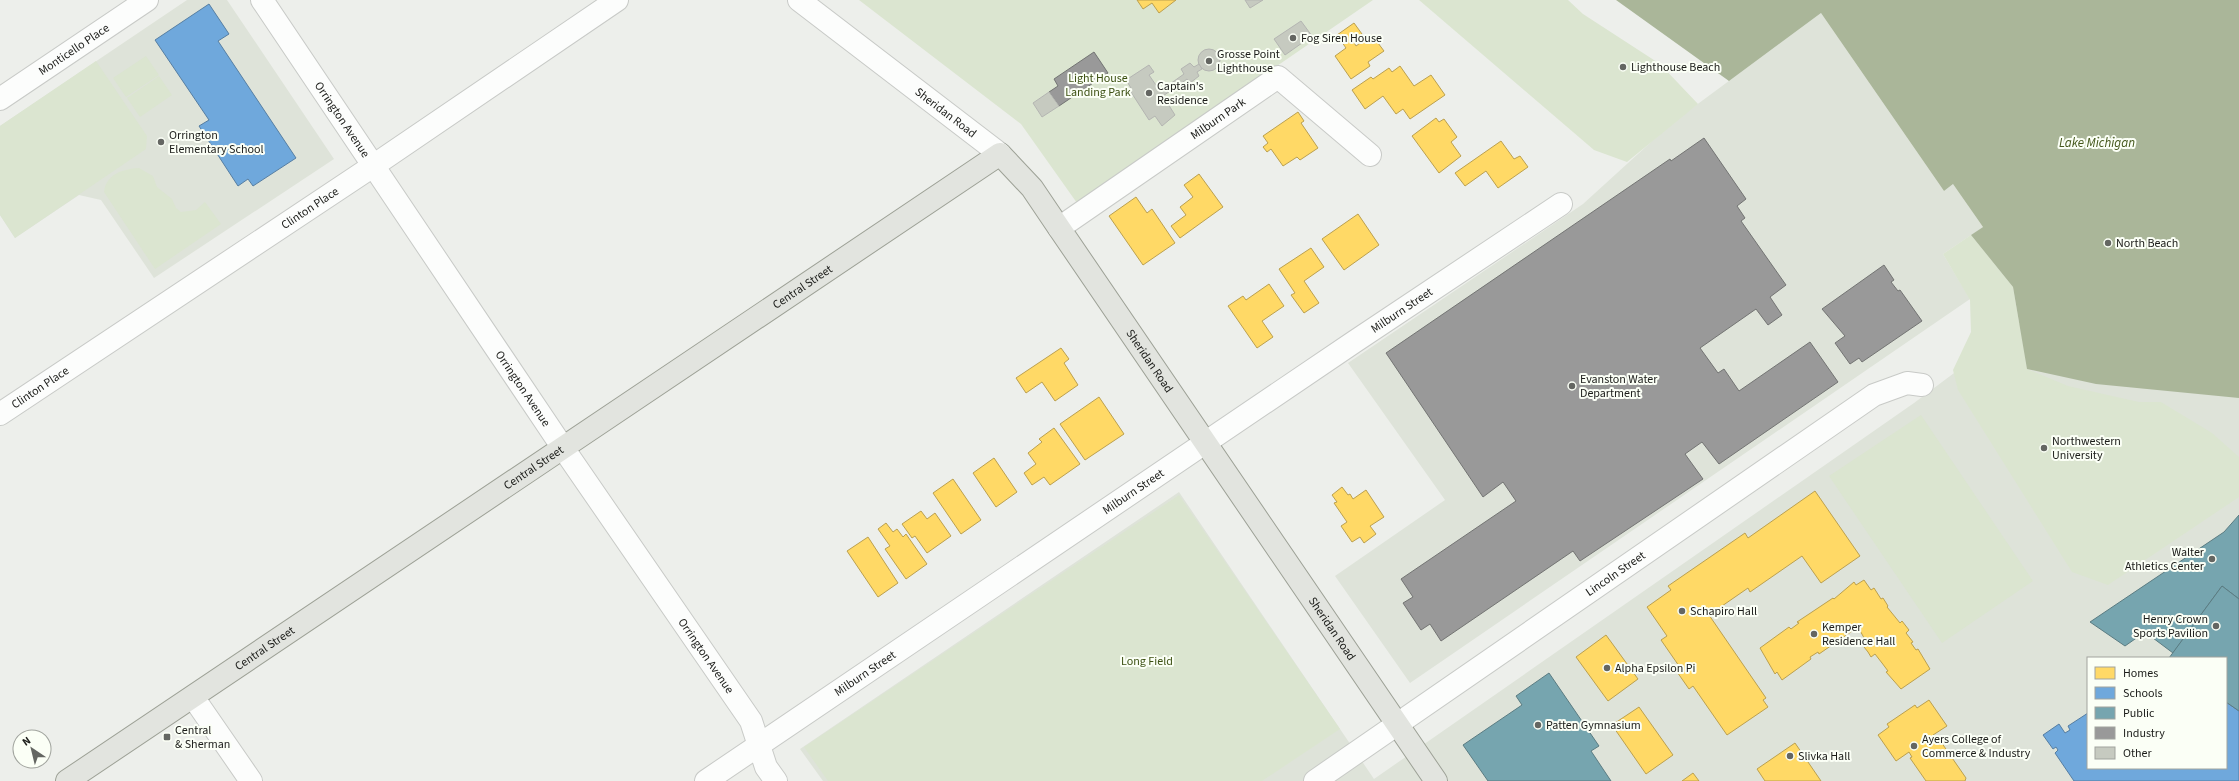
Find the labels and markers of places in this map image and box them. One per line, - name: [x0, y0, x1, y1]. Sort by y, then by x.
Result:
- place label: Fog Siren House: [1301, 30, 1382, 47]
- marker: Fog Siren House: [1288, 33, 1298, 43]
- place label: Grosse Point Lighthouse: [1217, 46, 1280, 77]
- marker: Grosse Point Lighthouse: [1204, 56, 1214, 66]
- place label: Lighthouse Beach: [1631, 59, 1720, 76]
- marker: Lighthouse Beach: [1618, 62, 1628, 72]
- place label: Captain's Residence: [1157, 78, 1208, 109]
- marker: Captain's Residence: [1144, 88, 1154, 98]
- place label: Orrington Elementary School: [169, 127, 264, 158]
- marker: Orrington Elementary School: [156, 137, 166, 147]
- place label: North Beach: [2116, 235, 2178, 252]
- marker: North Beach: [2103, 238, 2113, 248]
- place label: Evanston Water Department: [1580, 371, 1658, 402]
- marker: Evanston Water Department: [1567, 381, 1577, 391]
- place label: Northwestern University: [2052, 433, 2121, 464]
- marker: Northwestern University: [2039, 443, 2049, 453]
- place label: Walter Athletics Center: [2125, 544, 2205, 575]
- marker: Walter Athletics Center: [2207, 554, 2217, 564]
- place label: Schapiro Hall: [1690, 603, 1757, 620]
- marker: Schapiro Hall: [1677, 606, 1687, 616]
- place label: Henry Crown Sports Pavilion: [2133, 611, 2208, 642]
- place label: Kemper Residence Hall: [1822, 619, 1895, 650]
- marker: Henry Crown Sports Pavilion: [2211, 621, 2221, 631]
- marker: Kemper Residence Hall: [1809, 629, 1819, 639]
- place label: Alpha Epsilon Pi: [1615, 660, 1695, 677]
- marker: Alpha Epsilon Pi: [1602, 663, 1612, 673]
- place label: Patten Gymnasium: [1546, 717, 1641, 734]
- marker: Patten Gymnasium: [1533, 720, 1543, 730]
- place label: Central & Sherman: [175, 722, 230, 753]
- place label: Ayers College of Commerce & Industry: [1922, 731, 2031, 762]
- marker: Central & Sherman: [162, 732, 172, 742]
- marker: Ayers College of Commerce & Industry: [1909, 741, 1919, 751]
- place label: Slivka Hall: [1798, 748, 1850, 765]
- marker: Slivka Hall: [1785, 751, 1795, 761]

